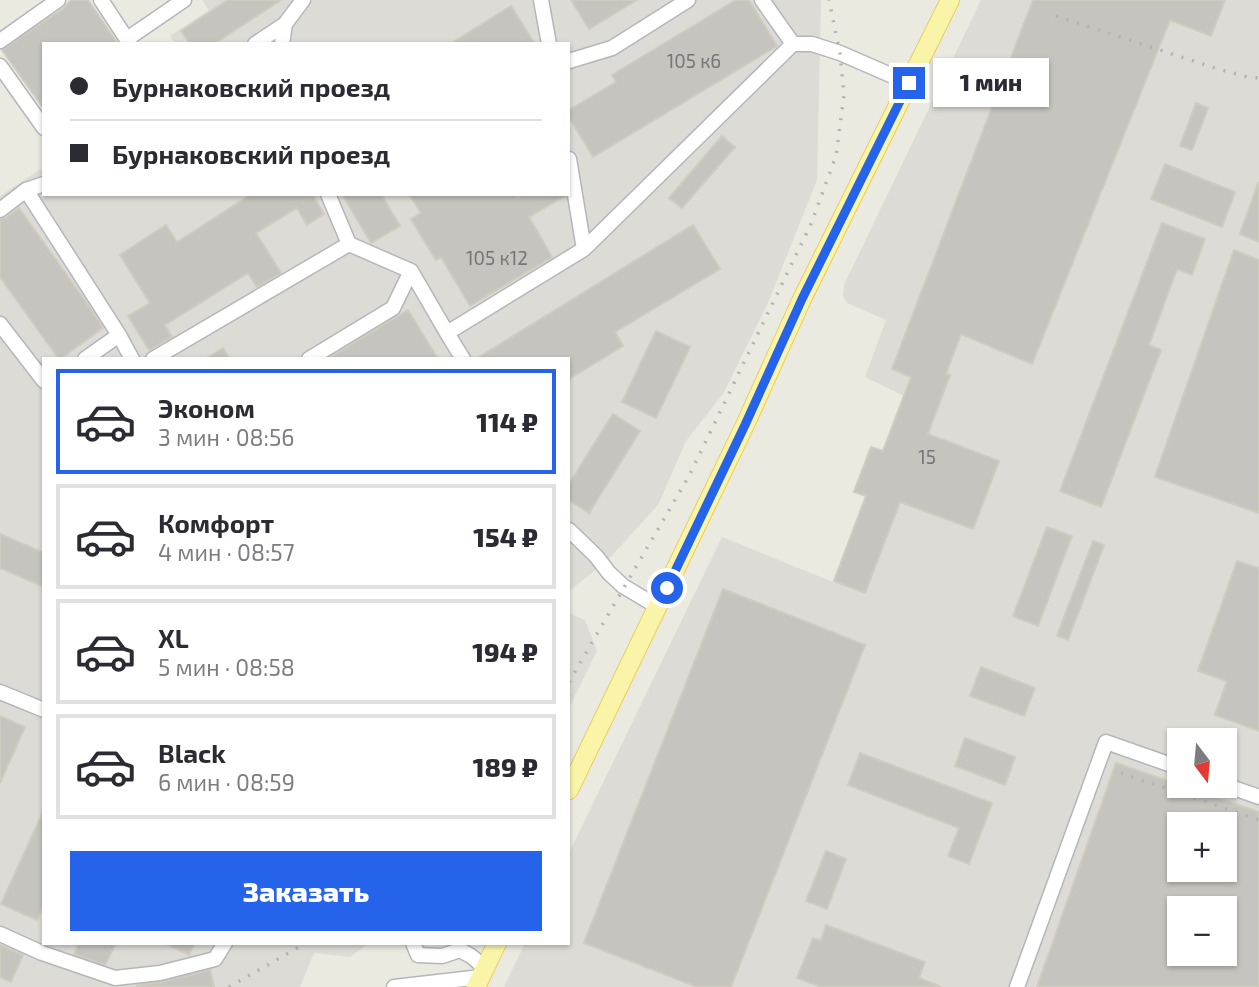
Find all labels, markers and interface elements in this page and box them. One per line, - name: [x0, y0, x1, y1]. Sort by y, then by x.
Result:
- house number: 105 к6: [667, 49, 721, 72]
- callout: 1 мин: [934, 58, 1049, 108]
- route end: [893, 67, 925, 99]
- text: 1 мин: [960, 68, 1022, 96]
- text: Бурнаковский проезд: [112, 71, 390, 102]
- text: Бурнаковский проезд: [112, 138, 390, 169]
- house number: 105 к12: [466, 246, 528, 269]
- icon: car: [74, 390, 137, 453]
- text: Эконом: [158, 392, 255, 423]
- text: 114 ₽: [476, 406, 538, 437]
- text: 3 мин · 08:56: [158, 423, 294, 451]
- house number: 15: [918, 445, 936, 468]
- icon: car: [74, 505, 137, 568]
- text: Комфорт: [158, 507, 274, 538]
- text: 154 ₽: [473, 521, 538, 552]
- text: 4 мин · 08:57: [158, 538, 294, 566]
- route start: [651, 572, 683, 604]
- icon: car: [74, 620, 137, 683]
- text: XL: [158, 622, 189, 653]
- text: 194 ₽: [472, 636, 538, 667]
- text: 5 мин · 08:58: [158, 653, 295, 681]
- north arrow: [1167, 728, 1237, 798]
- map controls: [1167, 728, 1237, 966]
- icon: car: [74, 735, 137, 798]
- text: Black: [158, 737, 226, 768]
- text: 189 ₽: [473, 751, 538, 782]
- text: 6 мин · 08:59: [158, 768, 295, 796]
- button: +: [1167, 812, 1237, 882]
- button: Заказать: [70, 851, 542, 931]
- button: −: [1167, 896, 1237, 966]

